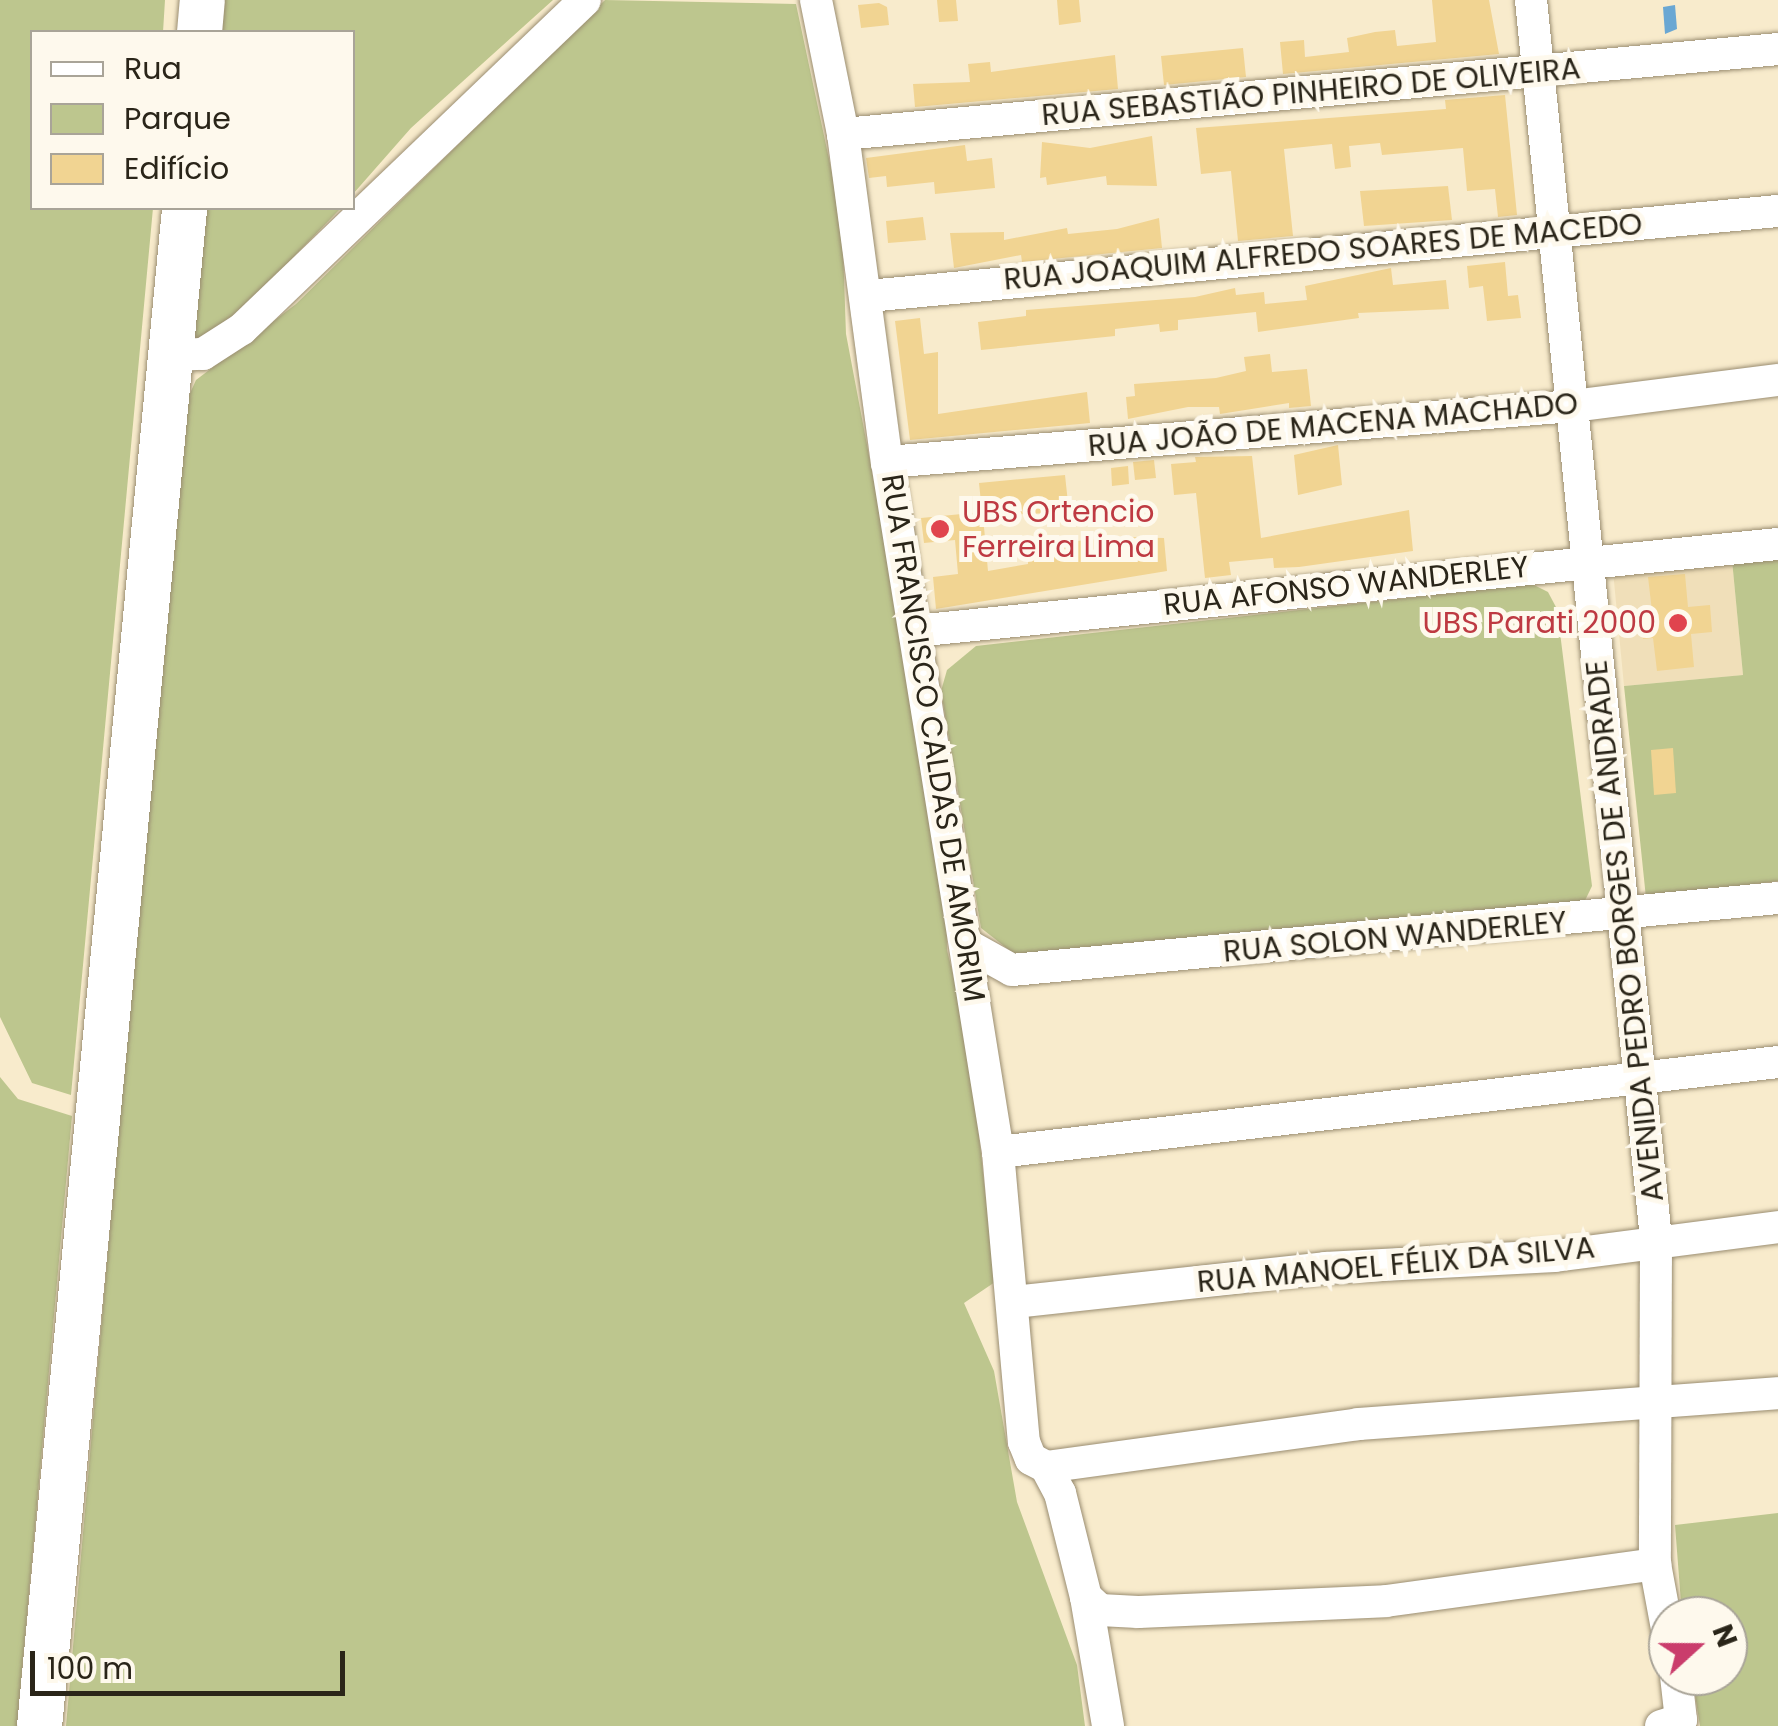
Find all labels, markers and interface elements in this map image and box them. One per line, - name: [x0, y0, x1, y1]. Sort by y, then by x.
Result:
- legend: [30, 30, 355, 210]
- text: Rua: [124, 47, 182, 90]
- street label: RUA SEBASTIÃO PINHEIRO DE OLIVEIRA: [1040, 51, 1582, 133]
- text: Parque: [124, 97, 231, 140]
- text: Edifício: [124, 147, 229, 190]
- street label: RUA JOAQUIM ALFREDO SOARES DE MACEDO: [1002, 206, 1644, 298]
- street label: RUA JOÃO DE MACENA MACHADO: [1087, 386, 1579, 464]
- street label: RUA FRANCISCO CALDAS DE AMORIM: [874, 472, 992, 1004]
- place label: UBS Ortencio Ferreira Lima: [962, 494, 1155, 564]
- marker: UBS Ortencio Ferreira Lima: [927, 516, 953, 542]
- street label: RUA AFONSO WANDERLEY: [1162, 549, 1530, 623]
- place label: UBS Parati 2000: [1423, 605, 1656, 641]
- marker: UBS Parati 2000: [1665, 610, 1691, 636]
- street label: AVENIDA PEDRO BORGES DE ANDRADE: [1579, 658, 1671, 1204]
- street label: RUA SOLON WANDERLEY: [1222, 904, 1568, 970]
- street label: RUA MANOEL FÉLIX DA SILVA: [1196, 1230, 1596, 1300]
- north arrow: [1648, 1596, 1748, 1696]
- text: N: [1703, 1619, 1747, 1653]
- scale bar: [35, 1631, 350, 1693]
- text: 100 m: [47, 1647, 133, 1690]

